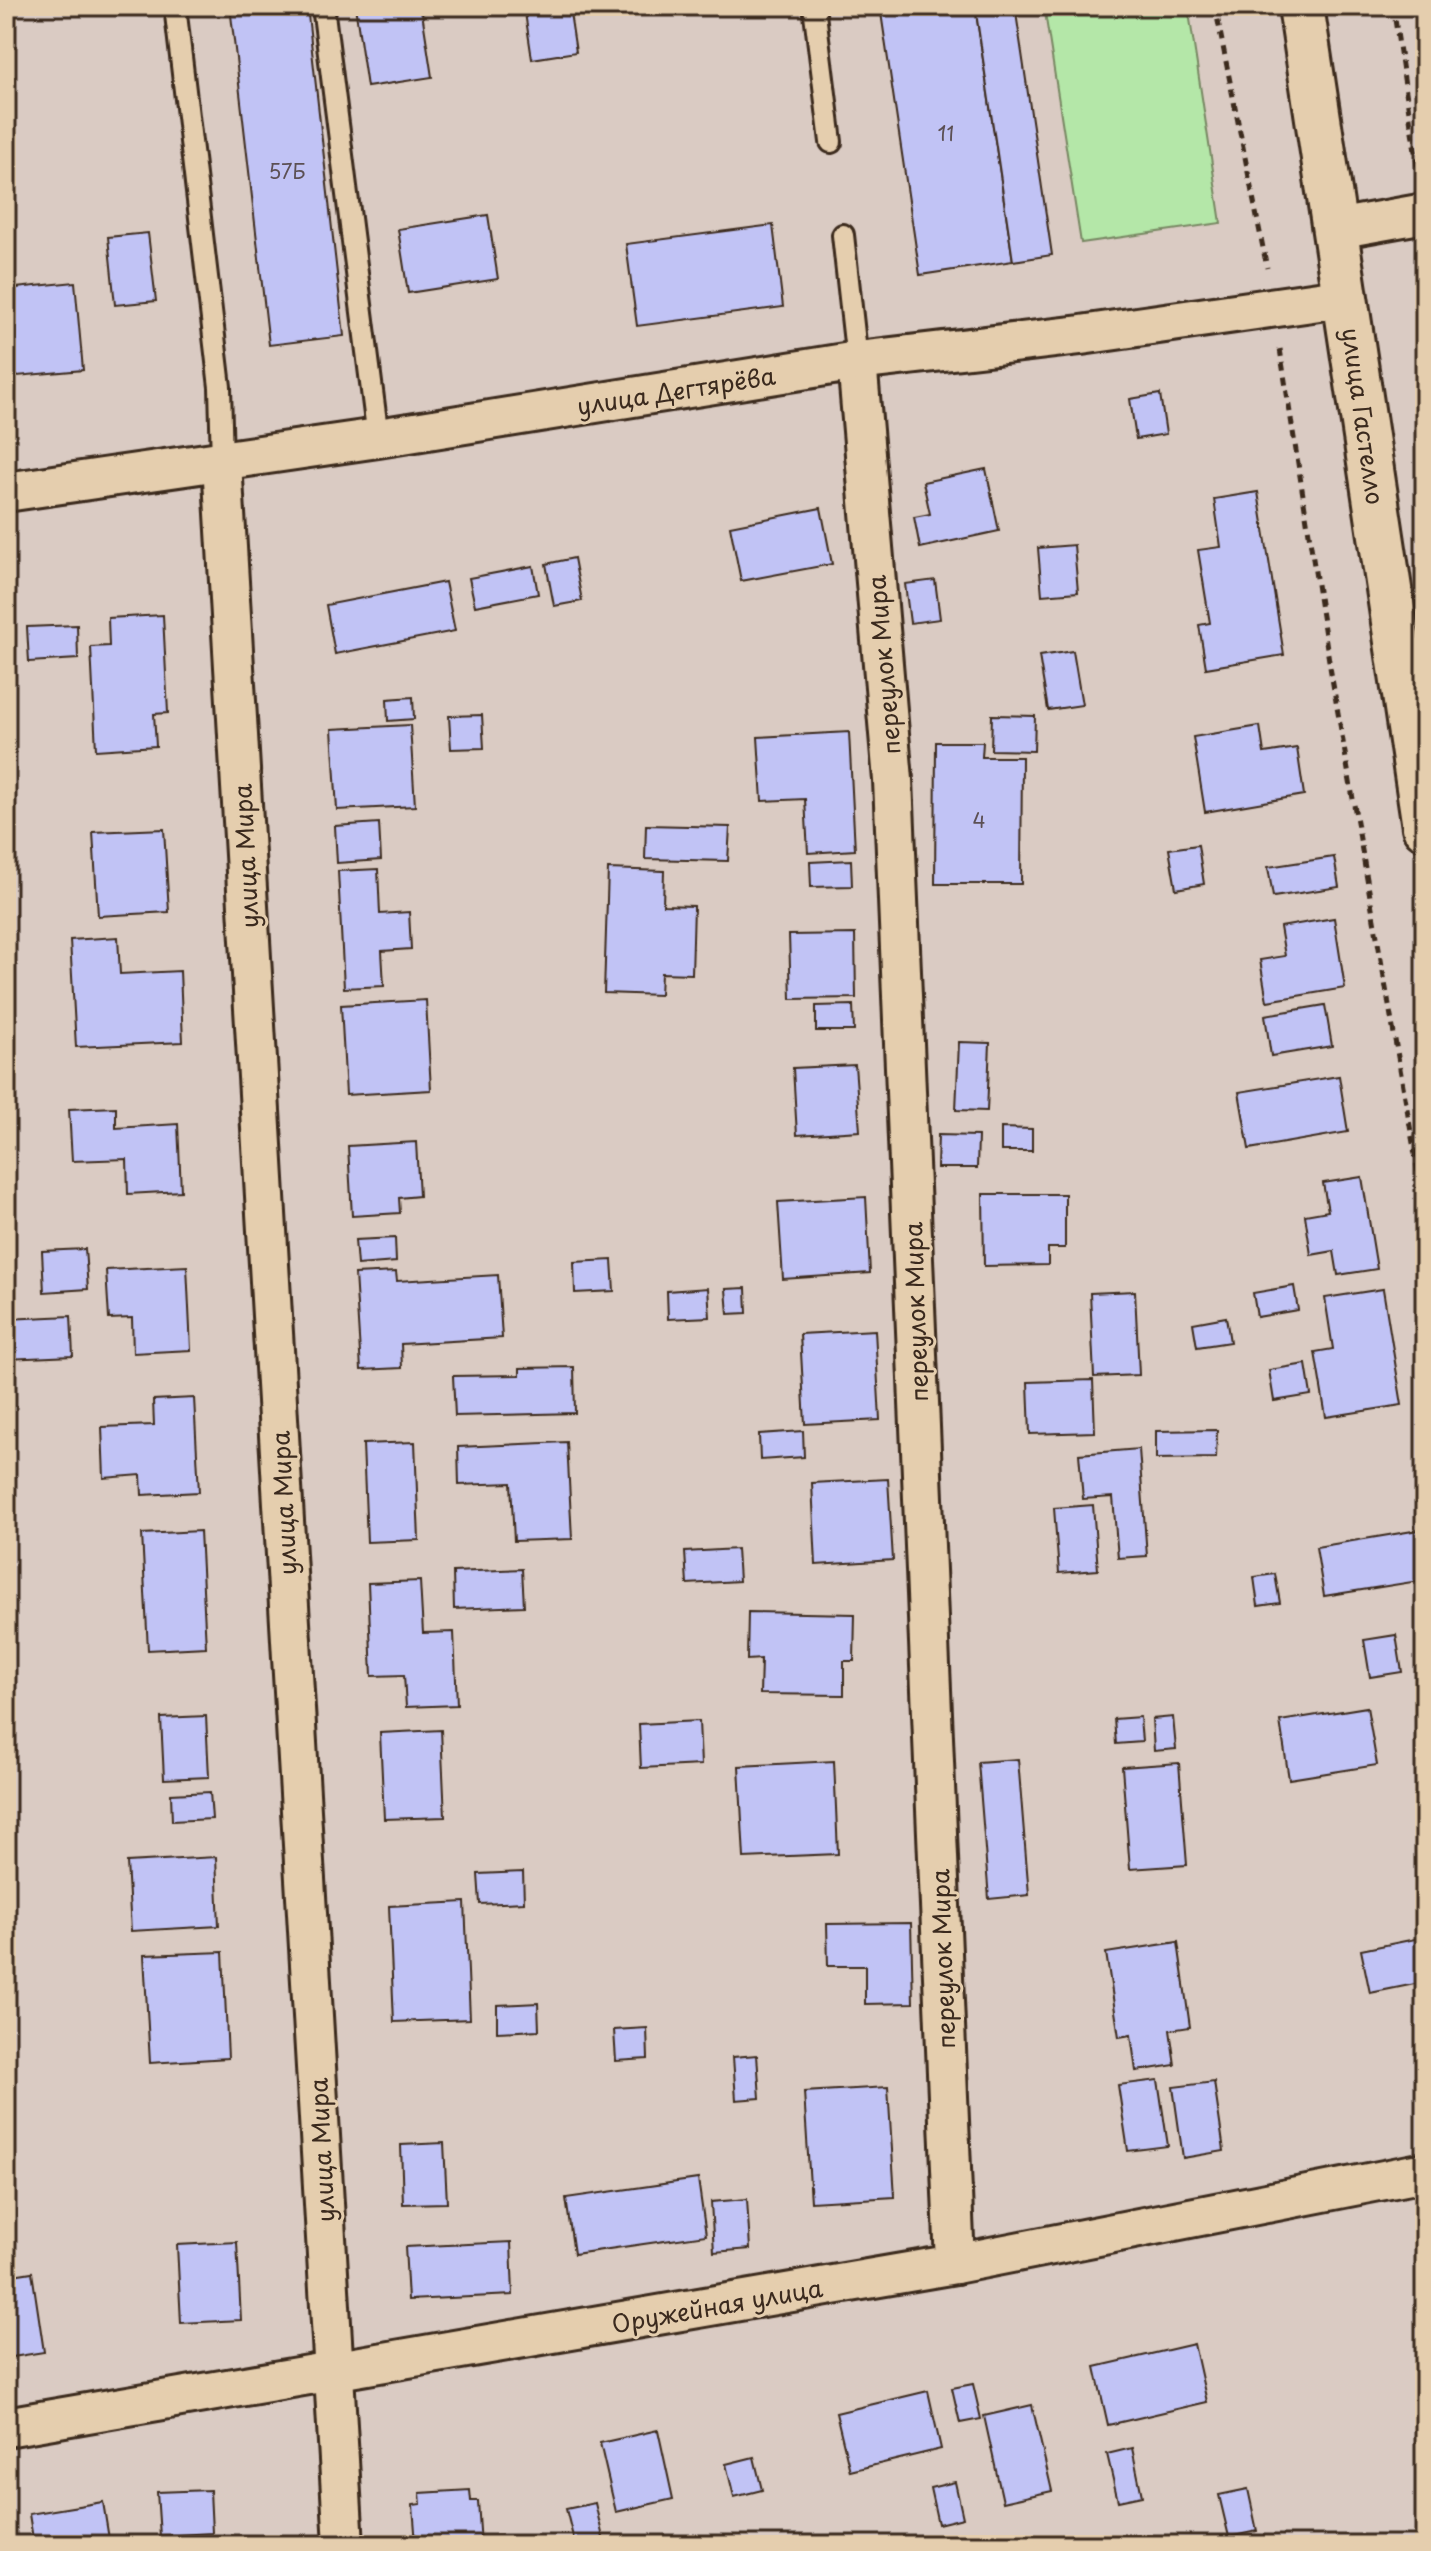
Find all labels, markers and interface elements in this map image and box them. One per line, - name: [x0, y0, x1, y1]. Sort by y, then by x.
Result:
- house number: 11: [938, 118, 954, 148]
- house number: 57Б: [269, 156, 305, 186]
- street label: улица Гастелло: [1334, 325, 1394, 507]
- street label: улица Дегтярёва: [574, 357, 778, 423]
- street label: переулок Мира: [857, 574, 909, 756]
- street label: улица Мира: [223, 783, 267, 929]
- house number: 4: [972, 805, 986, 835]
- street label: переулок Мира: [894, 1221, 936, 1403]
- street label: улица Мира: [261, 1430, 305, 1576]
- street label: переулок Мира: [921, 1868, 963, 2050]
- street label: улица Мира: [299, 2077, 343, 2223]
- street label: Оружейная улица: [609, 2269, 825, 2341]

